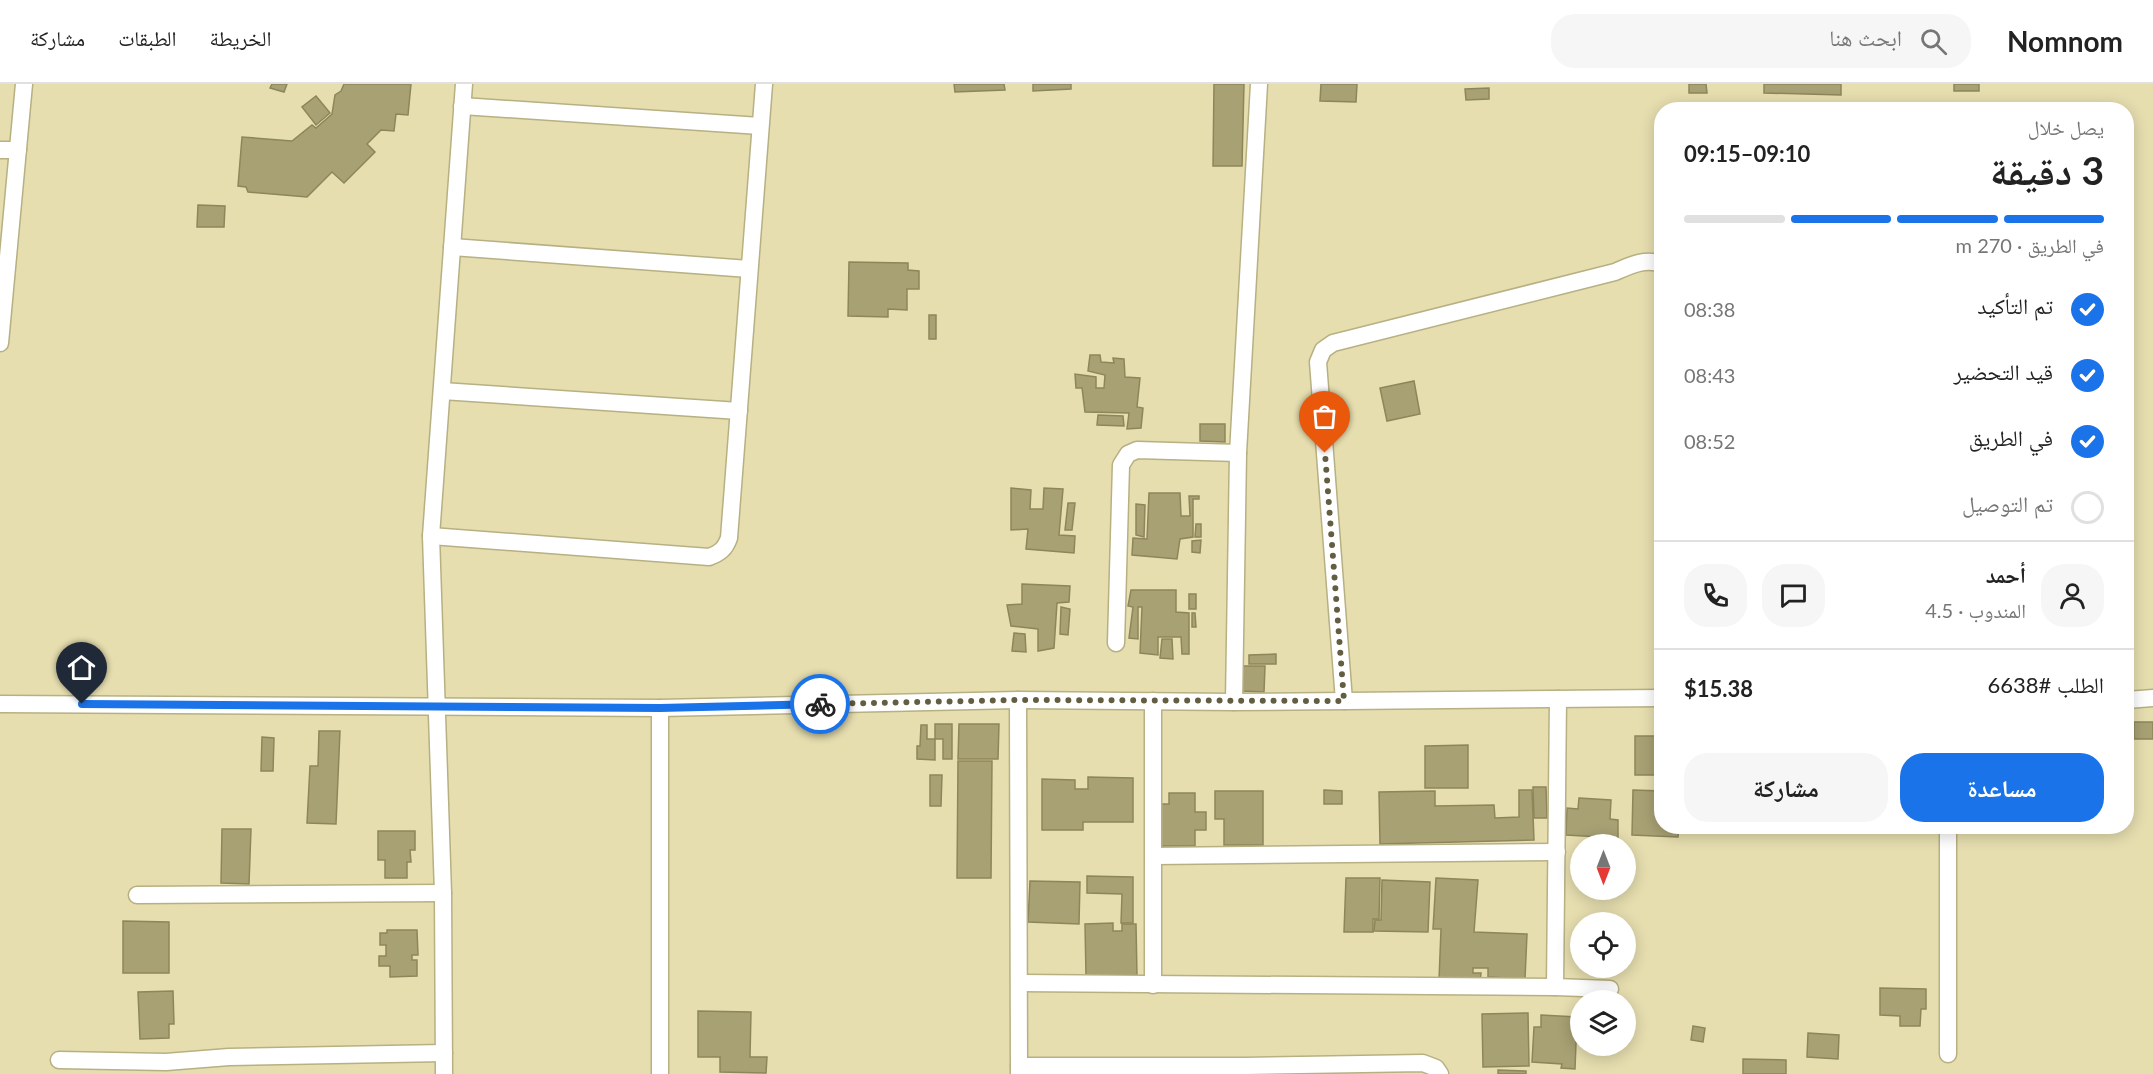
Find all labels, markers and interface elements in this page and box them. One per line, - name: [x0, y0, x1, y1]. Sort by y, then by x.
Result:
- search box: [1551, 14, 1971, 68]
- text: ابحث هنا: [1829, 24, 1902, 51]
- text: Nomnom: [2007, 24, 2123, 58]
- text: مشاركة: [30, 25, 85, 50]
- text: الطبقات: [118, 25, 177, 50]
- text: الخريطة: [210, 25, 271, 50]
- icon: search: [1917, 25, 1950, 58]
- text: يصل خلال: [2028, 115, 2104, 139]
- text: 09:10–09:15: [1684, 140, 1810, 167]
- text: 3 دقيقة: [1990, 147, 2104, 193]
- text: في الطريق · 270 m: [1956, 233, 2104, 257]
- text: تم التأكيد: [1977, 292, 2053, 319]
- icon: check: [2071, 293, 2104, 326]
- text: 08:38: [1684, 297, 1735, 321]
- text: قيد التحضير: [1953, 358, 2053, 385]
- icon: check: [2071, 359, 2104, 392]
- text: 08:43: [1684, 363, 1735, 387]
- pin: [1299, 391, 1350, 453]
- icon: bag: [1308, 400, 1341, 433]
- text: في الطريق: [1969, 424, 2053, 451]
- icon: check: [2071, 425, 2104, 458]
- text: 08:52: [1684, 429, 1735, 453]
- text: تم التوصيل: [1962, 490, 2053, 517]
- text: أحمد: [1986, 561, 2026, 588]
- button: phone: [1684, 564, 1747, 627]
- button: chat: [1762, 564, 1825, 627]
- button: person: [2041, 564, 2104, 627]
- text: المندوب · 4.5: [1925, 598, 2026, 622]
- pin: [56, 642, 107, 704]
- icon: home: [65, 651, 98, 684]
- text: الطلب #6638: [1987, 671, 2104, 698]
- courier: [790, 674, 850, 734]
- text: $15.38: [1684, 675, 1753, 702]
- icon: bike: [804, 688, 837, 721]
- button: مشاركة: [1684, 753, 1888, 822]
- button: مساعدة: [1900, 753, 2104, 822]
- north arrow: [1570, 834, 1636, 900]
- map controls: [1570, 834, 1636, 1056]
- button: locate: [1570, 912, 1636, 978]
- button: layers: [1570, 990, 1636, 1056]

